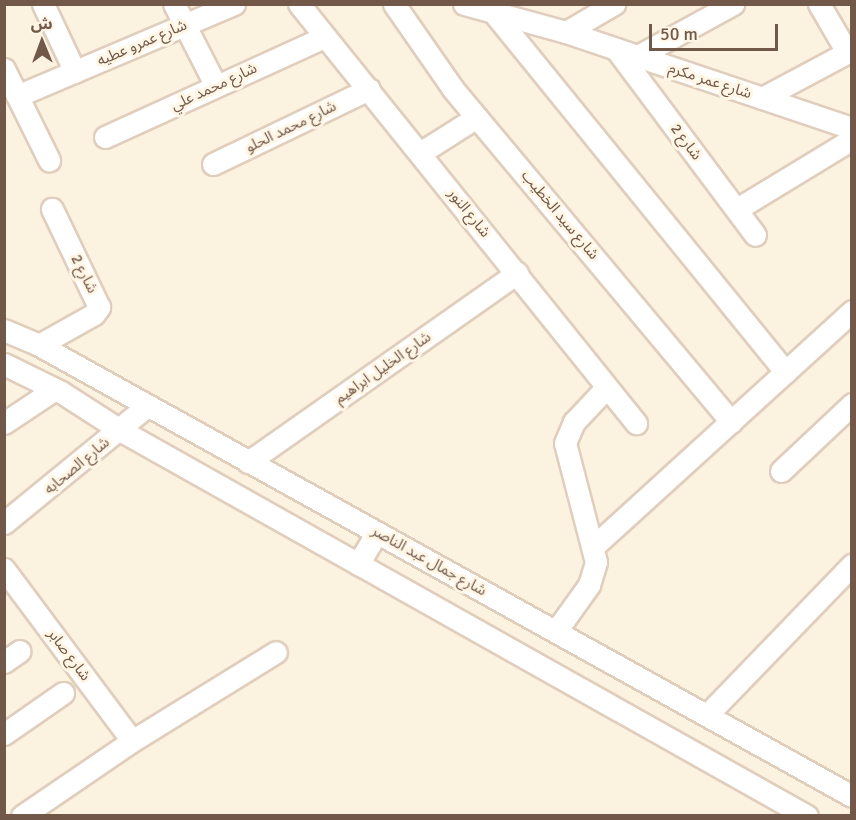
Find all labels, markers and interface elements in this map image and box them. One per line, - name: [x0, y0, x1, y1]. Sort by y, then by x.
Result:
- north arrow: [12, 12, 72, 72]
- scale bar: [652, 12, 781, 50]
- text: ش: [31, 14, 53, 34]
- street label: شارع عمرو عطيه: [94, 16, 190, 70]
- text: 50 m: [660, 23, 698, 45]
- street label: شارع محمد علي: [168, 59, 260, 115]
- street label: شارع عمر مكرم: [666, 59, 754, 103]
- street label: شارع محمد الحلو: [243, 97, 339, 157]
- street label: شارع 2: [667, 120, 705, 164]
- street label: شارع سيد الخطيب: [517, 167, 603, 263]
- street label: شارع النور: [444, 185, 494, 241]
- street label: شارع 2: [67, 252, 101, 296]
- street label: شارع الخليل ابراهيم: [331, 328, 435, 408]
- street label: شارع الصحابه: [41, 434, 113, 498]
- street label: شارع جمال عبد الناصر: [368, 522, 490, 600]
- street label: شارع صابر: [44, 625, 94, 685]

